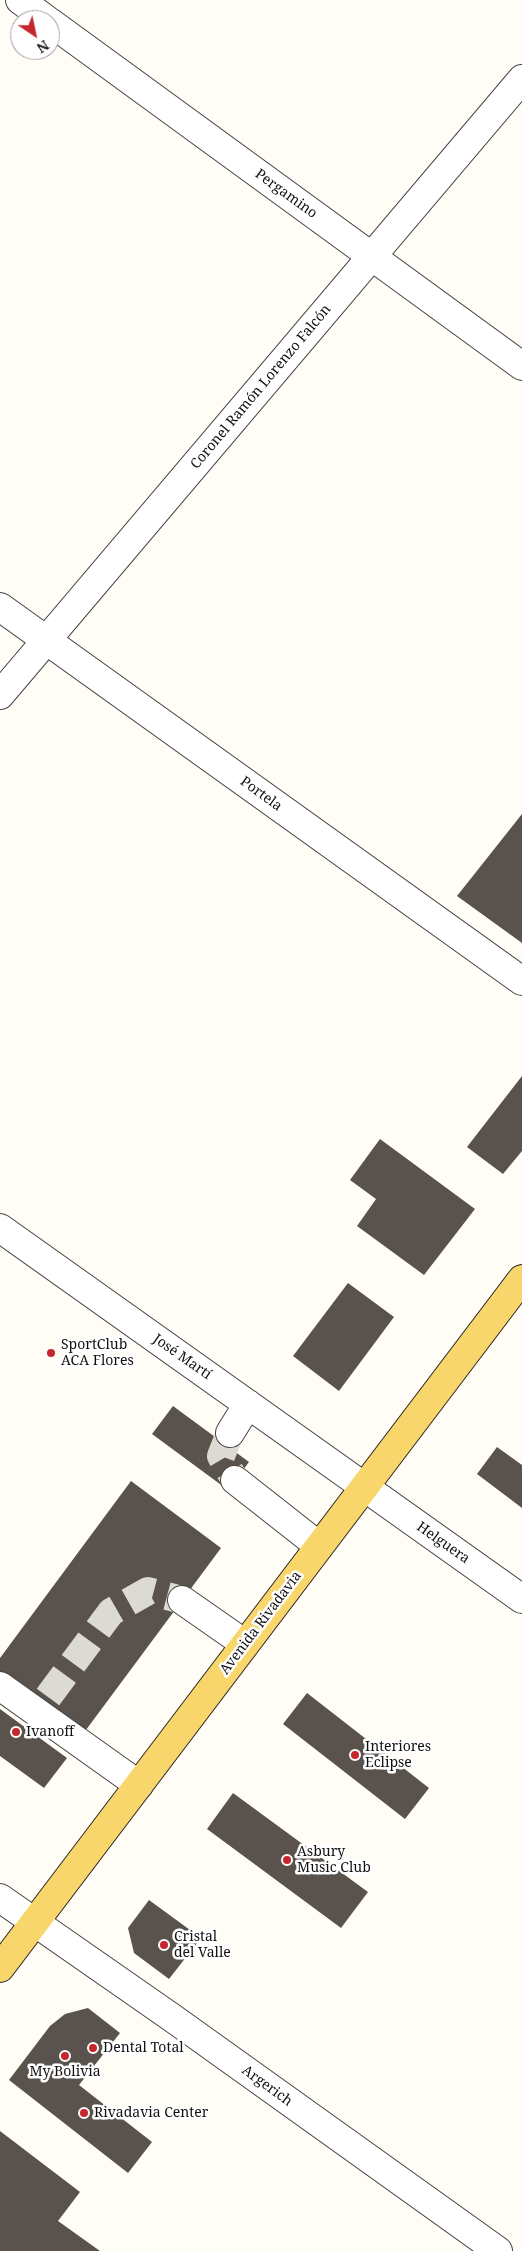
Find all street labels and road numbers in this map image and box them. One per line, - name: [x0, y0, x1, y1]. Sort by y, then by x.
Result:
- street label: Pergamino: [252, 166, 320, 222]
- street label: Coronel Ramón Lorenzo Falcón: [187, 301, 335, 473]
- street label: Portela: [237, 773, 285, 815]
- street label: José Martí: [150, 1331, 214, 1383]
- street label: Helguera: [413, 1519, 473, 1567]
- street label: Avenida Rivadavia: [217, 1568, 305, 1678]
- street label: Argerich: [238, 2062, 296, 2110]

